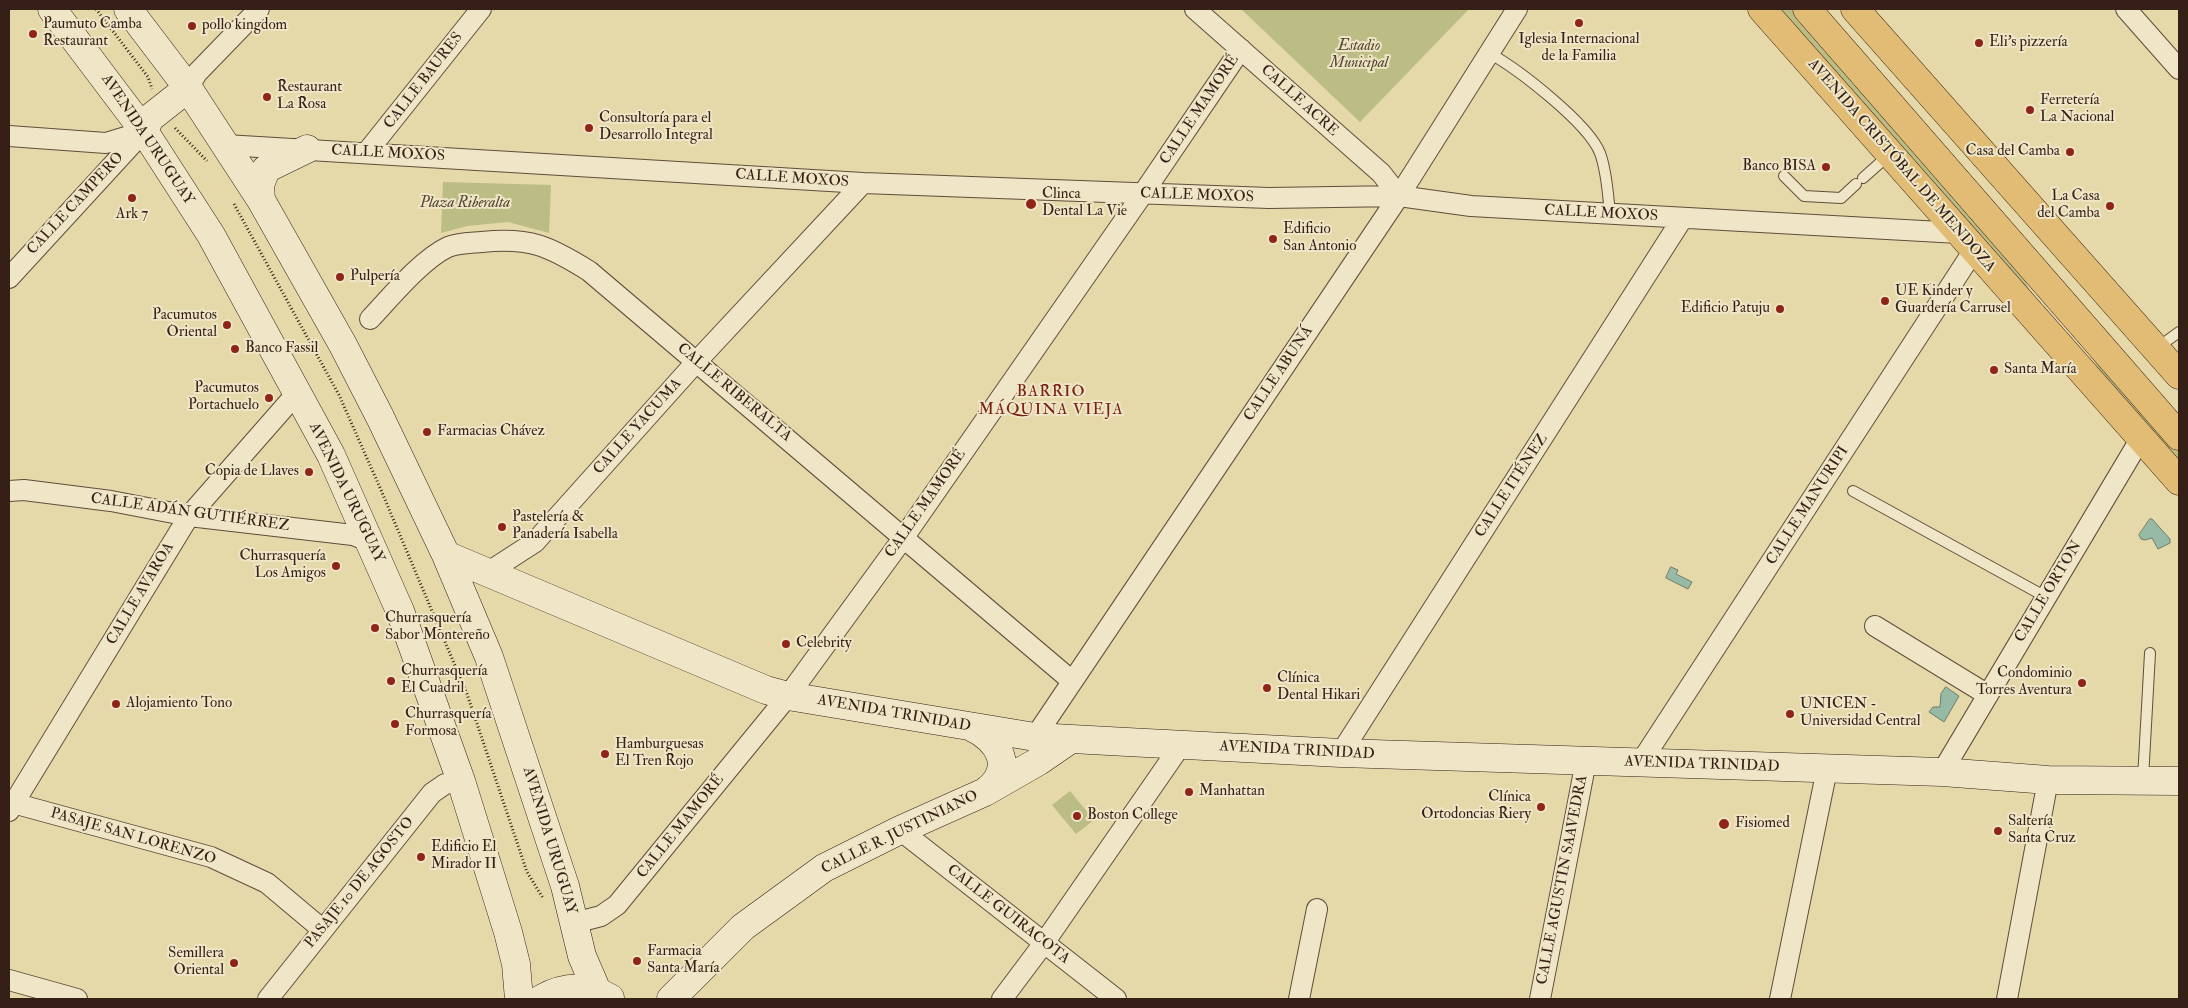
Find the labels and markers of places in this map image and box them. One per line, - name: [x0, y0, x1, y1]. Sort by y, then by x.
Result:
- place label: Paumuto Camba Restaurant: [43, 16, 142, 51]
- place label: pollo kingdom: [202, 17, 287, 35]
- marker: Iglesia Internacional de la Familia: [1573, 17, 1585, 29]
- marker: pollo kingdom: [186, 20, 198, 32]
- marker: Paumuto Camba Restaurant: [27, 28, 39, 40]
- place label: Iglesia Internacional de la Familia: [1518, 31, 1640, 66]
- place label: Eli's pizzería: [1989, 34, 2068, 52]
- marker: Eli's pizzería: [1973, 37, 1985, 49]
- place label: Restaurant La Rosa: [277, 79, 342, 114]
- marker: Restaurant La Rosa: [261, 91, 273, 103]
- place label: Ferretería La Nacional: [2040, 92, 2114, 127]
- marker: Ferretería La Nacional: [2024, 104, 2036, 116]
- place label: Consultoría para el Desarrollo Integral: [599, 110, 713, 145]
- marker: Consultoría para el Desarrollo Integral: [583, 122, 595, 134]
- place label: Casa del Camba: [1966, 143, 2060, 161]
- marker: Casa del Camba: [2064, 146, 2076, 158]
- place label: Banco BISA: [1742, 158, 1816, 176]
- marker: Banco BISA: [1820, 161, 1832, 173]
- place label: Clinca Dental La Vie: [1042, 186, 1127, 221]
- place label: La Casa del Camba: [2037, 188, 2100, 223]
- marker: Ark 7: [126, 192, 138, 204]
- marker: Clinca Dental La Vie: [1024, 197, 1038, 211]
- marker: La Casa del Camba: [2104, 200, 2116, 212]
- place label: Ark 7: [116, 206, 148, 224]
- place label: Edificio San Antonio: [1283, 221, 1356, 256]
- marker: Edificio San Antonio: [1267, 233, 1279, 245]
- place label: Pulpería: [350, 268, 400, 286]
- marker: Pulpería: [334, 271, 346, 283]
- place label: UE Kinder y Guardería Carrusel: [1895, 283, 2011, 318]
- marker: UE Kinder y Guardería Carrusel: [1879, 295, 1891, 307]
- place label: Edificio Patuju: [1681, 300, 1770, 318]
- marker: Edificio Patuju: [1774, 303, 1786, 315]
- place label: Pacumutos Oriental: [152, 307, 217, 342]
- marker: Pacumutos Oriental: [221, 319, 233, 331]
- place label: Banco Fassil: [245, 340, 318, 358]
- marker: Banco Fassil: [229, 343, 241, 355]
- place label: Santa María: [2004, 361, 2077, 379]
- marker: Santa María: [1988, 364, 2000, 376]
- place label: Pacumutos Portachuelo: [188, 380, 259, 415]
- marker: Pacumutos Portachuelo: [263, 392, 275, 404]
- place label: Farmacias Chávez: [437, 423, 545, 441]
- marker: Farmacias Chávez: [421, 426, 433, 438]
- place label: Copia de Llaves: [205, 463, 299, 481]
- marker: Copia de Llaves: [303, 466, 315, 478]
- place label: Pastelería & Panadería Isabella: [512, 509, 618, 544]
- marker: Pastelería & Panadería Isabella: [496, 521, 508, 533]
- place label: Churrasquería Los Amigos: [239, 548, 326, 583]
- marker: Churrasquería Los Amigos: [330, 560, 342, 572]
- place label: Churrasquería Sabor Montereño: [385, 610, 490, 645]
- marker: Churrasquería Sabor Montereño: [369, 622, 381, 634]
- place label: Celebrity: [796, 635, 852, 653]
- marker: Celebrity: [780, 638, 792, 650]
- place label: Churrasquería El Cuadril: [401, 663, 488, 698]
- place label: Condominio Torres Aventura: [1976, 665, 2072, 700]
- place label: Clínica Dental Hikari: [1277, 670, 1360, 705]
- marker: Churrasquería El Cuadril: [385, 675, 397, 687]
- marker: Condominio Torres Aventura: [2076, 677, 2088, 689]
- marker: Clínica Dental Hikari: [1261, 682, 1273, 694]
- place label: Alojamiento Tono: [126, 695, 232, 713]
- place label: UNICEN - Universidad Central: [1800, 696, 1921, 731]
- marker: Alojamiento Tono: [110, 698, 122, 710]
- place label: Churrasquería Formosa: [405, 706, 492, 741]
- marker: UNICEN - Universidad Central: [1784, 708, 1796, 720]
- marker: Churrasquería Formosa: [389, 718, 401, 730]
- place label: Hamburguesas El Tren Rojo: [615, 736, 704, 771]
- marker: Hamburguesas El Tren Rojo: [599, 748, 611, 760]
- place label: Manhattan: [1199, 783, 1265, 801]
- marker: Manhattan: [1183, 786, 1195, 798]
- place label: Clínica Ortodoncias Riery: [1421, 789, 1531, 824]
- marker: Clínica Ortodoncias Riery: [1535, 801, 1547, 813]
- place label: Boston College: [1087, 807, 1178, 825]
- marker: Boston College: [1071, 810, 1083, 822]
- place label: Saltería Santa Cruz: [2008, 813, 2076, 848]
- place label: Fisiomed: [1735, 815, 1790, 833]
- marker: Fisiomed: [1717, 817, 1731, 831]
- marker: Saltería Santa Cruz: [1992, 825, 2004, 837]
- place label: Edificio El Mirador II: [431, 839, 497, 874]
- marker: Edificio El Mirador II: [415, 851, 427, 863]
- place label: Farmacia Santa María: [647, 943, 720, 978]
- place label: Semillera Oriental: [168, 945, 224, 980]
- marker: Farmacia Santa María: [631, 955, 643, 967]
- marker: Semillera Oriental: [228, 957, 240, 969]

